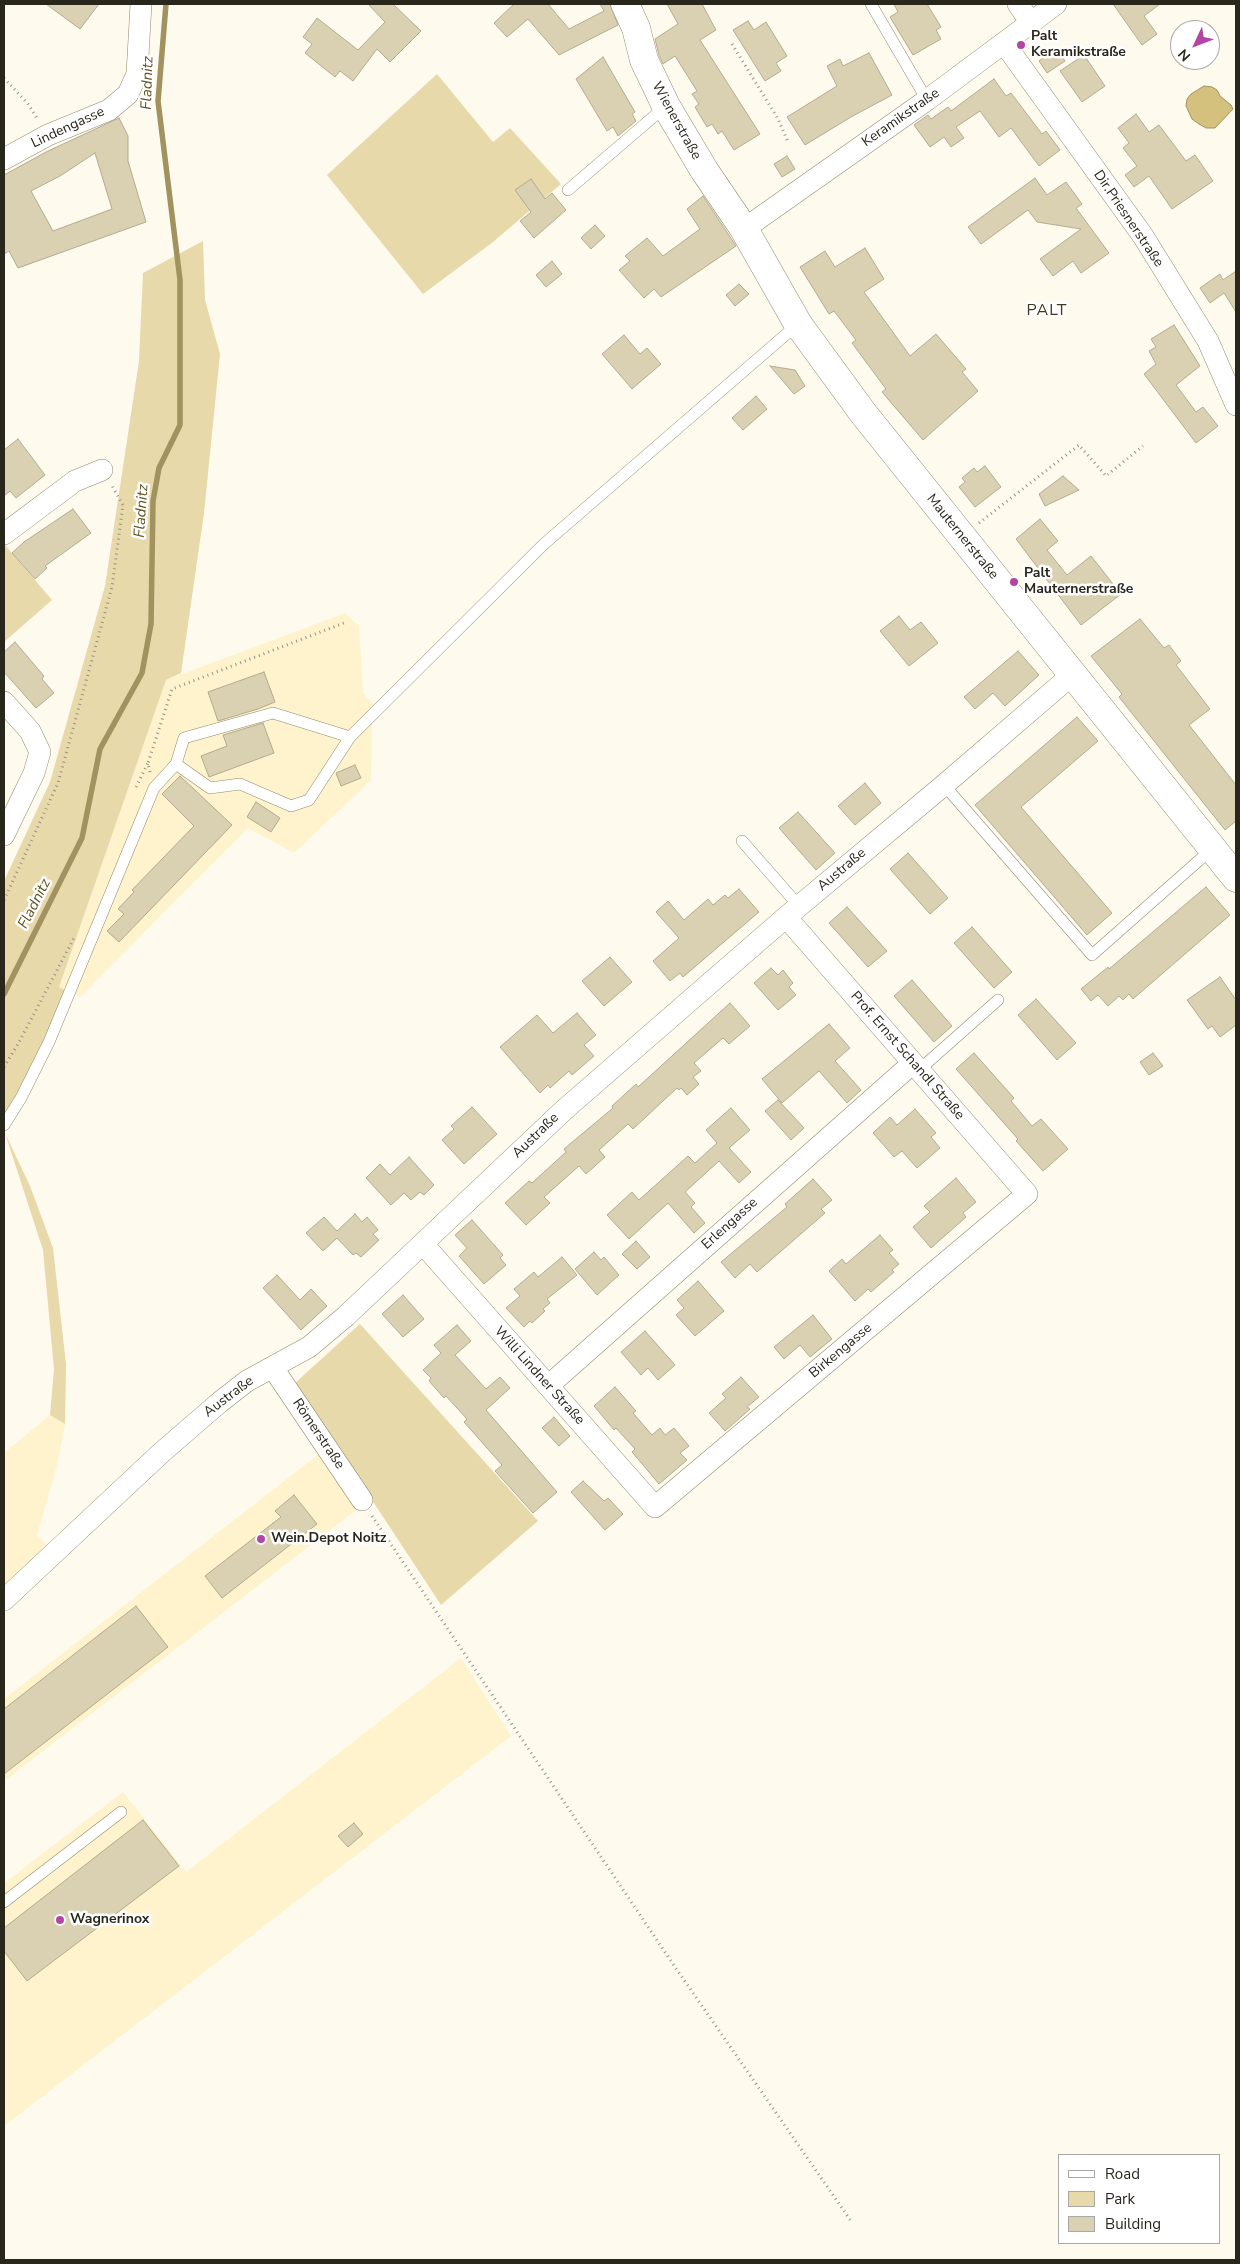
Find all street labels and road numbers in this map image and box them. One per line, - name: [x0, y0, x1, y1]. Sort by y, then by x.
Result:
- street label: Wienerstraße: [648, 79, 704, 163]
- street label: Keramikstraße: [859, 85, 943, 151]
- street label: Lindengasse: [29, 104, 107, 152]
- street label: Dir.Priesnerstraße: [1089, 167, 1167, 271]
- street label: Mauternerstraße: [922, 491, 1002, 583]
- street label: Austraße: [814, 845, 870, 895]
- street label: Prof. Ernst Schandl Straße: [847, 988, 967, 1124]
- street label: Austraße: [509, 1110, 563, 1162]
- street label: Erlengasse: [699, 1195, 761, 1253]
- street label: Birkengasse: [806, 1320, 876, 1382]
- street label: Willi Lindner Straße: [490, 1323, 588, 1429]
- street label: Austraße: [201, 1373, 257, 1421]
- street label: Römerstraße: [288, 1396, 348, 1472]

